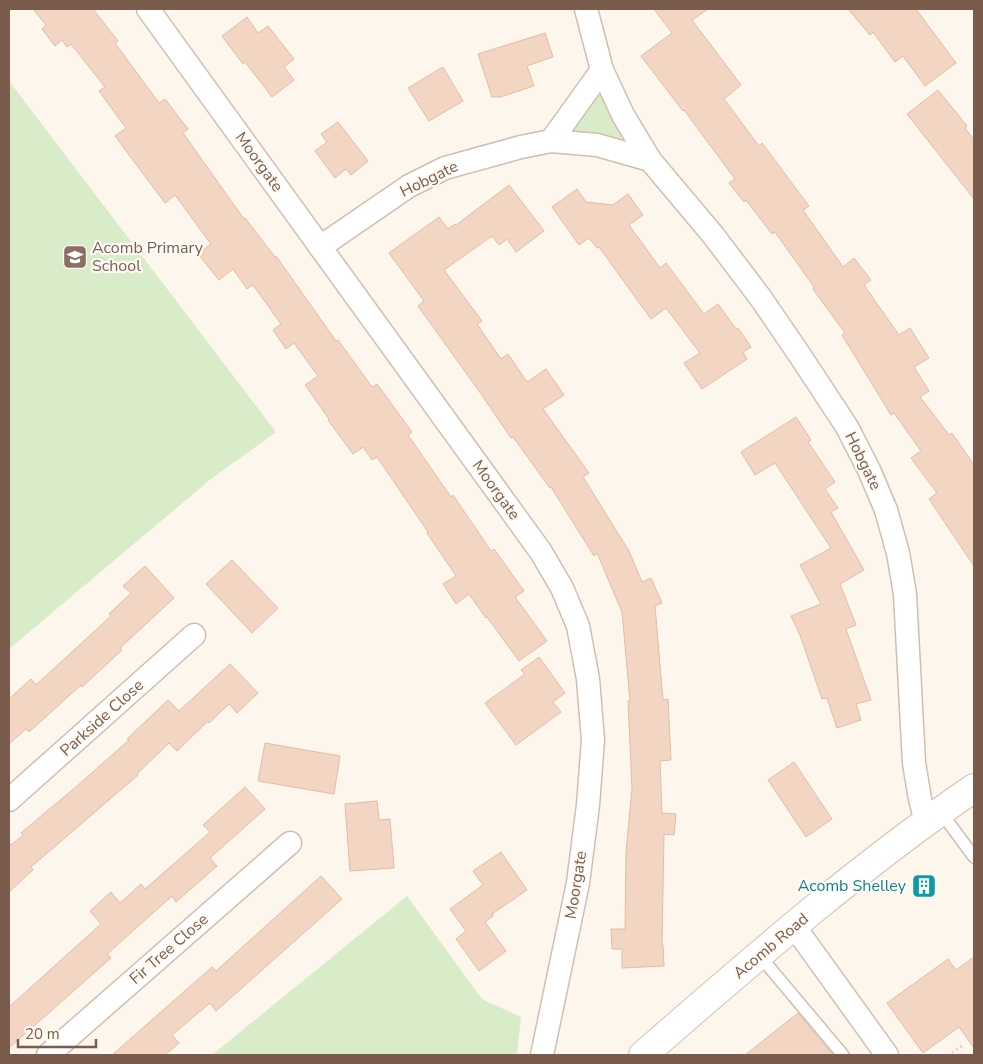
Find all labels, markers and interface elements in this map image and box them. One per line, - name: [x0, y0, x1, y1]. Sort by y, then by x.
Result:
- street label: Moorgate: [230, 128, 288, 196]
- street label: Hobgate: [396, 155, 462, 203]
- place label: Acomb Primary School: [92, 237, 204, 277]
- school or university icon: Acomb Primary School: [62, 244, 88, 270]
- street label: Hobgate: [839, 428, 887, 494]
- street label: Moorgate: [467, 456, 525, 524]
- street label: Parkside Close: [55, 674, 149, 762]
- street label: Moorgate: [560, 849, 592, 921]
- building icon: Acomb Shelley: [911, 873, 937, 899]
- place label: Acomb Shelley: [798, 875, 907, 897]
- street label: Acomb Road: [729, 908, 813, 984]
- street label: Fir Tree Close: [125, 909, 213, 989]
- scale bar: [18, 1016, 95, 1048]
- text: 20 m: [25, 1024, 60, 1044]

